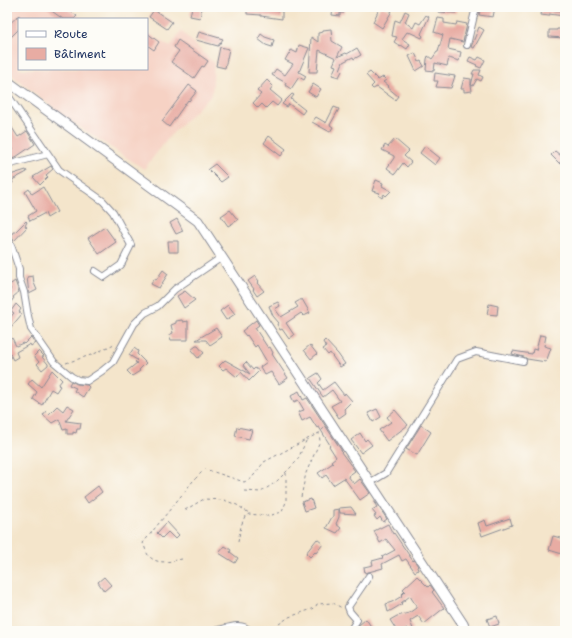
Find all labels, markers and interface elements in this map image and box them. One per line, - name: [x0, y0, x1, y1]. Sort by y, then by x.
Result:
- legend: [18, 18, 148, 70]
- text: Route: [54, 26, 88, 42]
- text: Bâtiment: [54, 46, 106, 62]

